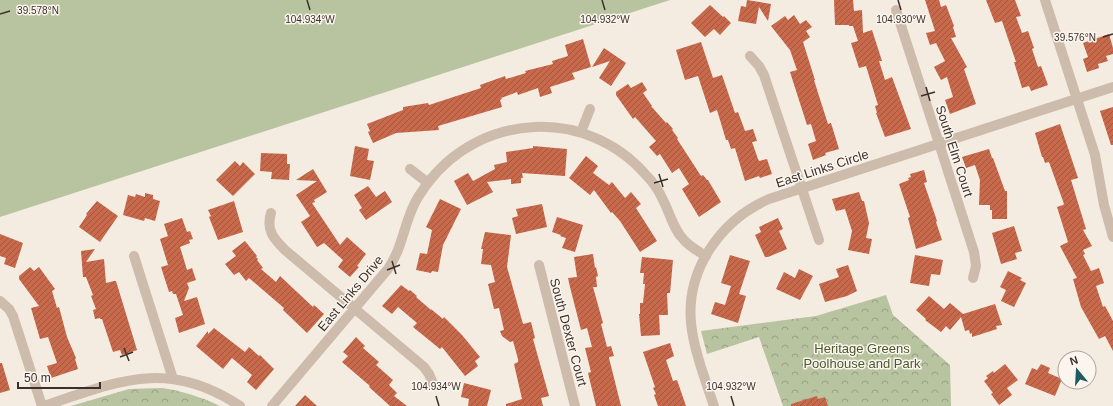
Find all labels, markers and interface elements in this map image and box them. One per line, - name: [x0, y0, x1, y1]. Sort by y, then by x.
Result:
- text: 39.578°N: [17, 5, 59, 16]
- text: 104.934°W: [285, 14, 335, 25]
- text: 104.932°W: [580, 14, 630, 25]
- text: 104.930°W: [876, 14, 926, 25]
- text: 39.576°N: [1054, 32, 1096, 43]
- street label: South Elm Court: [933, 103, 977, 199]
- street label: East Links Circle: [774, 146, 871, 191]
- street label: East Links Drive: [314, 253, 386, 334]
- street label: South Dexter Court: [547, 276, 590, 388]
- park label: Heritage Greens Poolhouse and Park: [803, 341, 921, 371]
- north arrow: [1057, 350, 1097, 390]
- text: N: [1068, 354, 1080, 367]
- scale bar: [18, 364, 100, 390]
- text: 50 m: [24, 371, 51, 385]
- text: 104.934°W: [411, 381, 461, 392]
- text: 104.932°W: [706, 381, 756, 392]

